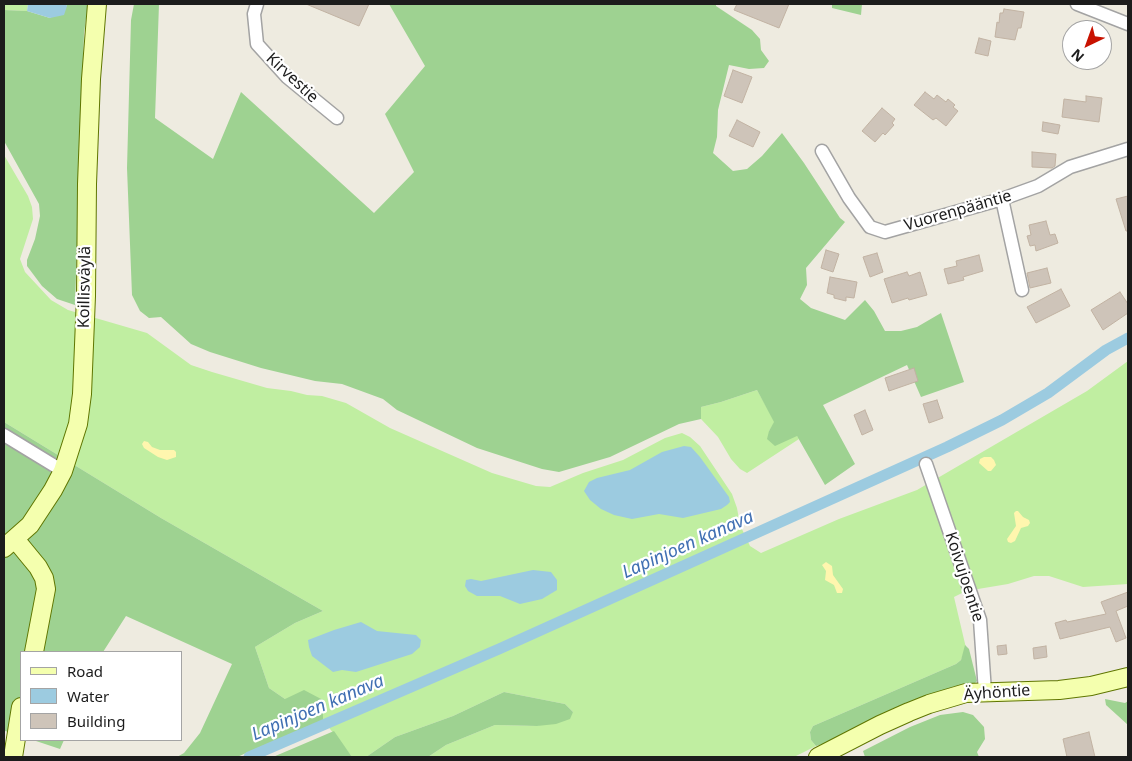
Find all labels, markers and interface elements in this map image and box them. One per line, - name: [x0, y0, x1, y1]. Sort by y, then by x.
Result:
- north arrow: [1062, 20, 1112, 70]
- text: N: [1067, 45, 1088, 67]
- street label: Kirvestie: [262, 49, 322, 107]
- street label: Vuorenpääntie: [902, 186, 1014, 236]
- street label: Koillisväylä: [75, 246, 95, 328]
- water label: Lapinjoen kanava: [619, 506, 757, 584]
- street label: Koivujoentie: [940, 530, 988, 624]
- legend: [20, 651, 182, 741]
- text: Road: [67, 661, 103, 681]
- water label: Lapinjoen kanava: [249, 670, 387, 746]
- street label: Äyhöntie: [963, 681, 1031, 705]
- text: Water: [67, 686, 109, 706]
- text: Building: [67, 711, 125, 731]

